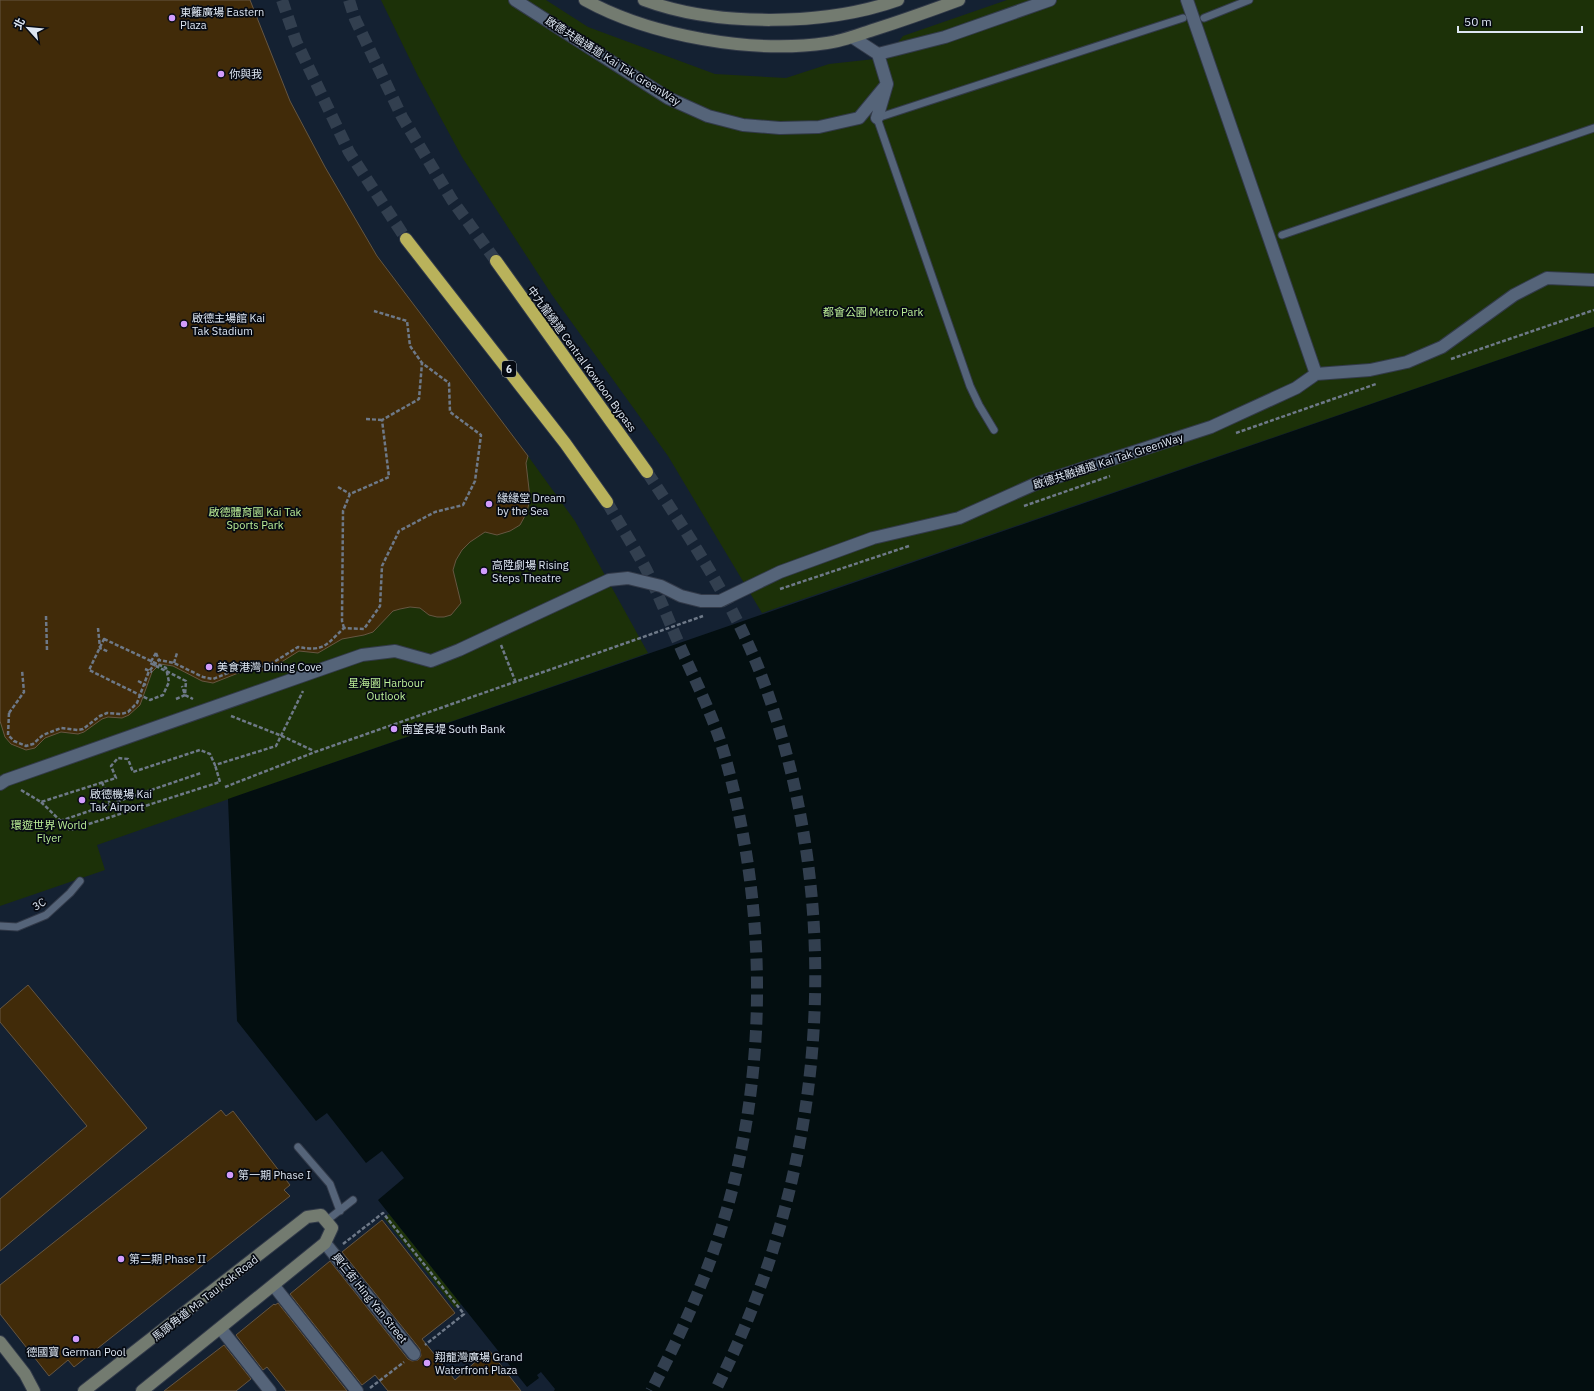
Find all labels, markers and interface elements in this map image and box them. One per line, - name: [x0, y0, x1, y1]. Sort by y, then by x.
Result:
- place label: 東籬廣場 Eastern Plaza: [180, 5, 264, 32]
- north arrow: [8, 8, 48, 48]
- scale bar: [1458, 8, 1582, 34]
- marker: 東籬廣場 Eastern Plaza: [167, 13, 177, 23]
- street label: 啟德共融通道 Kai Tak GreenWay: [543, 13, 684, 109]
- text: 50 m: [1464, 14, 1492, 29]
- text: 北: [10, 15, 28, 32]
- place label: 你與我: [229, 67, 262, 81]
- marker: 你與我: [216, 69, 226, 79]
- street label: 中九龍繞道 Central Kowloon Bypass: [524, 283, 640, 435]
- park label: 都會公園 Metro Park: [823, 305, 923, 319]
- place label: 啟德主場館 Kai Tak Stadium: [192, 311, 265, 338]
- marker: 啟德主場館 Kai Tak Stadium: [179, 319, 189, 329]
- road number: 6: [502, 361, 516, 377]
- street label: 啟德共融通道 Kai Tak GreenWay: [1031, 430, 1185, 492]
- place label: 緣緣堂 Dream by the Sea: [497, 491, 565, 518]
- marker: 緣緣堂 Dream by the Sea: [484, 499, 494, 509]
- park label: 啟德體育園 Kai Tak Sports Park: [209, 505, 302, 532]
- place label: 高陞劇場 Rising Steps Theatre: [492, 558, 569, 585]
- marker: 高陞劇場 Rising Steps Theatre: [479, 566, 489, 576]
- place label: 美食港灣 Dining Cove: [217, 660, 322, 674]
- marker: 美食港灣 Dining Cove: [204, 662, 214, 672]
- park label: 星海園 Harbour Outlook: [348, 676, 424, 703]
- place label: 南望長堤 South Bank: [402, 722, 505, 736]
- marker: 南望長堤 South Bank: [389, 724, 399, 734]
- place label: 啟德機場 Kai Tak Airport: [90, 787, 152, 814]
- marker: 啟德機場 Kai Tak Airport: [77, 795, 87, 805]
- park label: 環遊世界 World Flyer: [11, 818, 87, 845]
- street label: 3C: [30, 894, 49, 913]
- place label: 第一期 Phase I: [238, 1168, 311, 1182]
- marker: 第一期 Phase I: [225, 1170, 235, 1180]
- street label: 興仁街 Hing Yan Street: [329, 1250, 411, 1346]
- place label: 第二期 Phase II: [129, 1252, 206, 1266]
- street label: 馬頭角道 Ma Tau Kok Road: [149, 1252, 261, 1344]
- marker: 第二期 Phase II: [116, 1254, 126, 1264]
- marker: 德國寶 German Pool: [71, 1334, 81, 1344]
- place label: 德國寶 German Pool: [26, 1345, 126, 1359]
- place label: 翔龍灣廣場 Grand Waterfront Plaza: [435, 1350, 523, 1377]
- marker: 翔龍灣廣場 Grand Waterfront Plaza: [422, 1358, 432, 1368]

